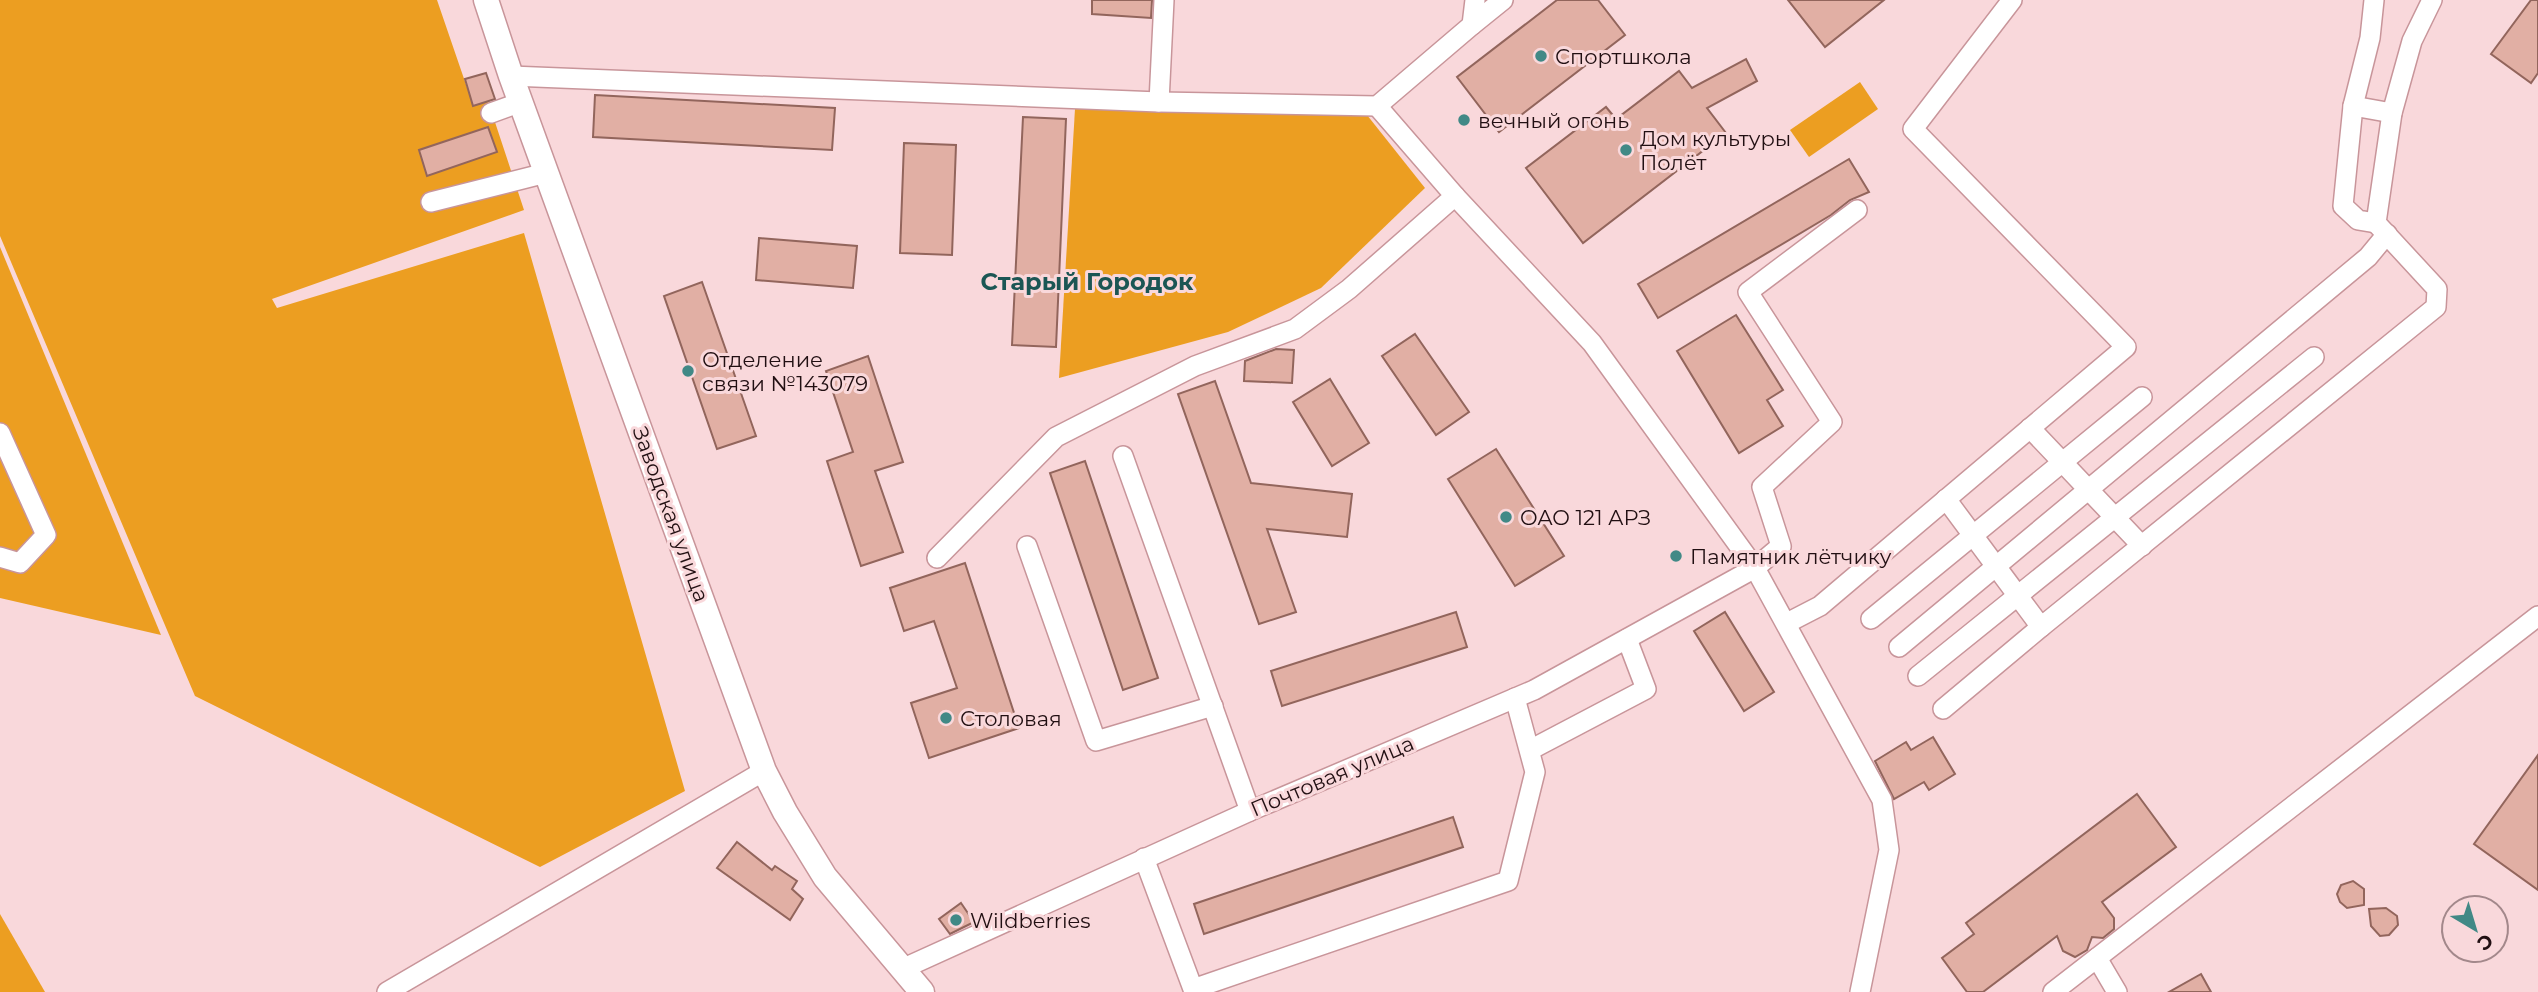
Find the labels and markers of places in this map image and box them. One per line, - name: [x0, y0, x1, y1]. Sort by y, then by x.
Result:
- place label: Спортшкола: [1555, 44, 1692, 69]
- marker: Спортшкола: [1533, 48, 1549, 64]
- place label: вечный огонь: [1478, 108, 1629, 133]
- marker: вечный огонь: [1456, 112, 1472, 128]
- place label: Дом культуры Полёт: [1640, 126, 1791, 175]
- marker: Дом культуры Полёт: [1618, 142, 1634, 158]
- place label: Отделение связи №143079: [702, 347, 868, 396]
- marker: Отделение связи №143079: [680, 363, 696, 379]
- place label: OAO 121 АРЗ: [1520, 505, 1651, 530]
- marker: OAO 121 АРЗ: [1498, 509, 1514, 525]
- place label: Памятник лётчику: [1690, 544, 1892, 569]
- marker: Памятник лётчику: [1668, 548, 1684, 564]
- place label: Столовая: [960, 706, 1062, 731]
- marker: Столовая: [938, 710, 954, 726]
- place label: Wildberries: [970, 908, 1091, 933]
- marker: Wildberries: [948, 912, 964, 928]

